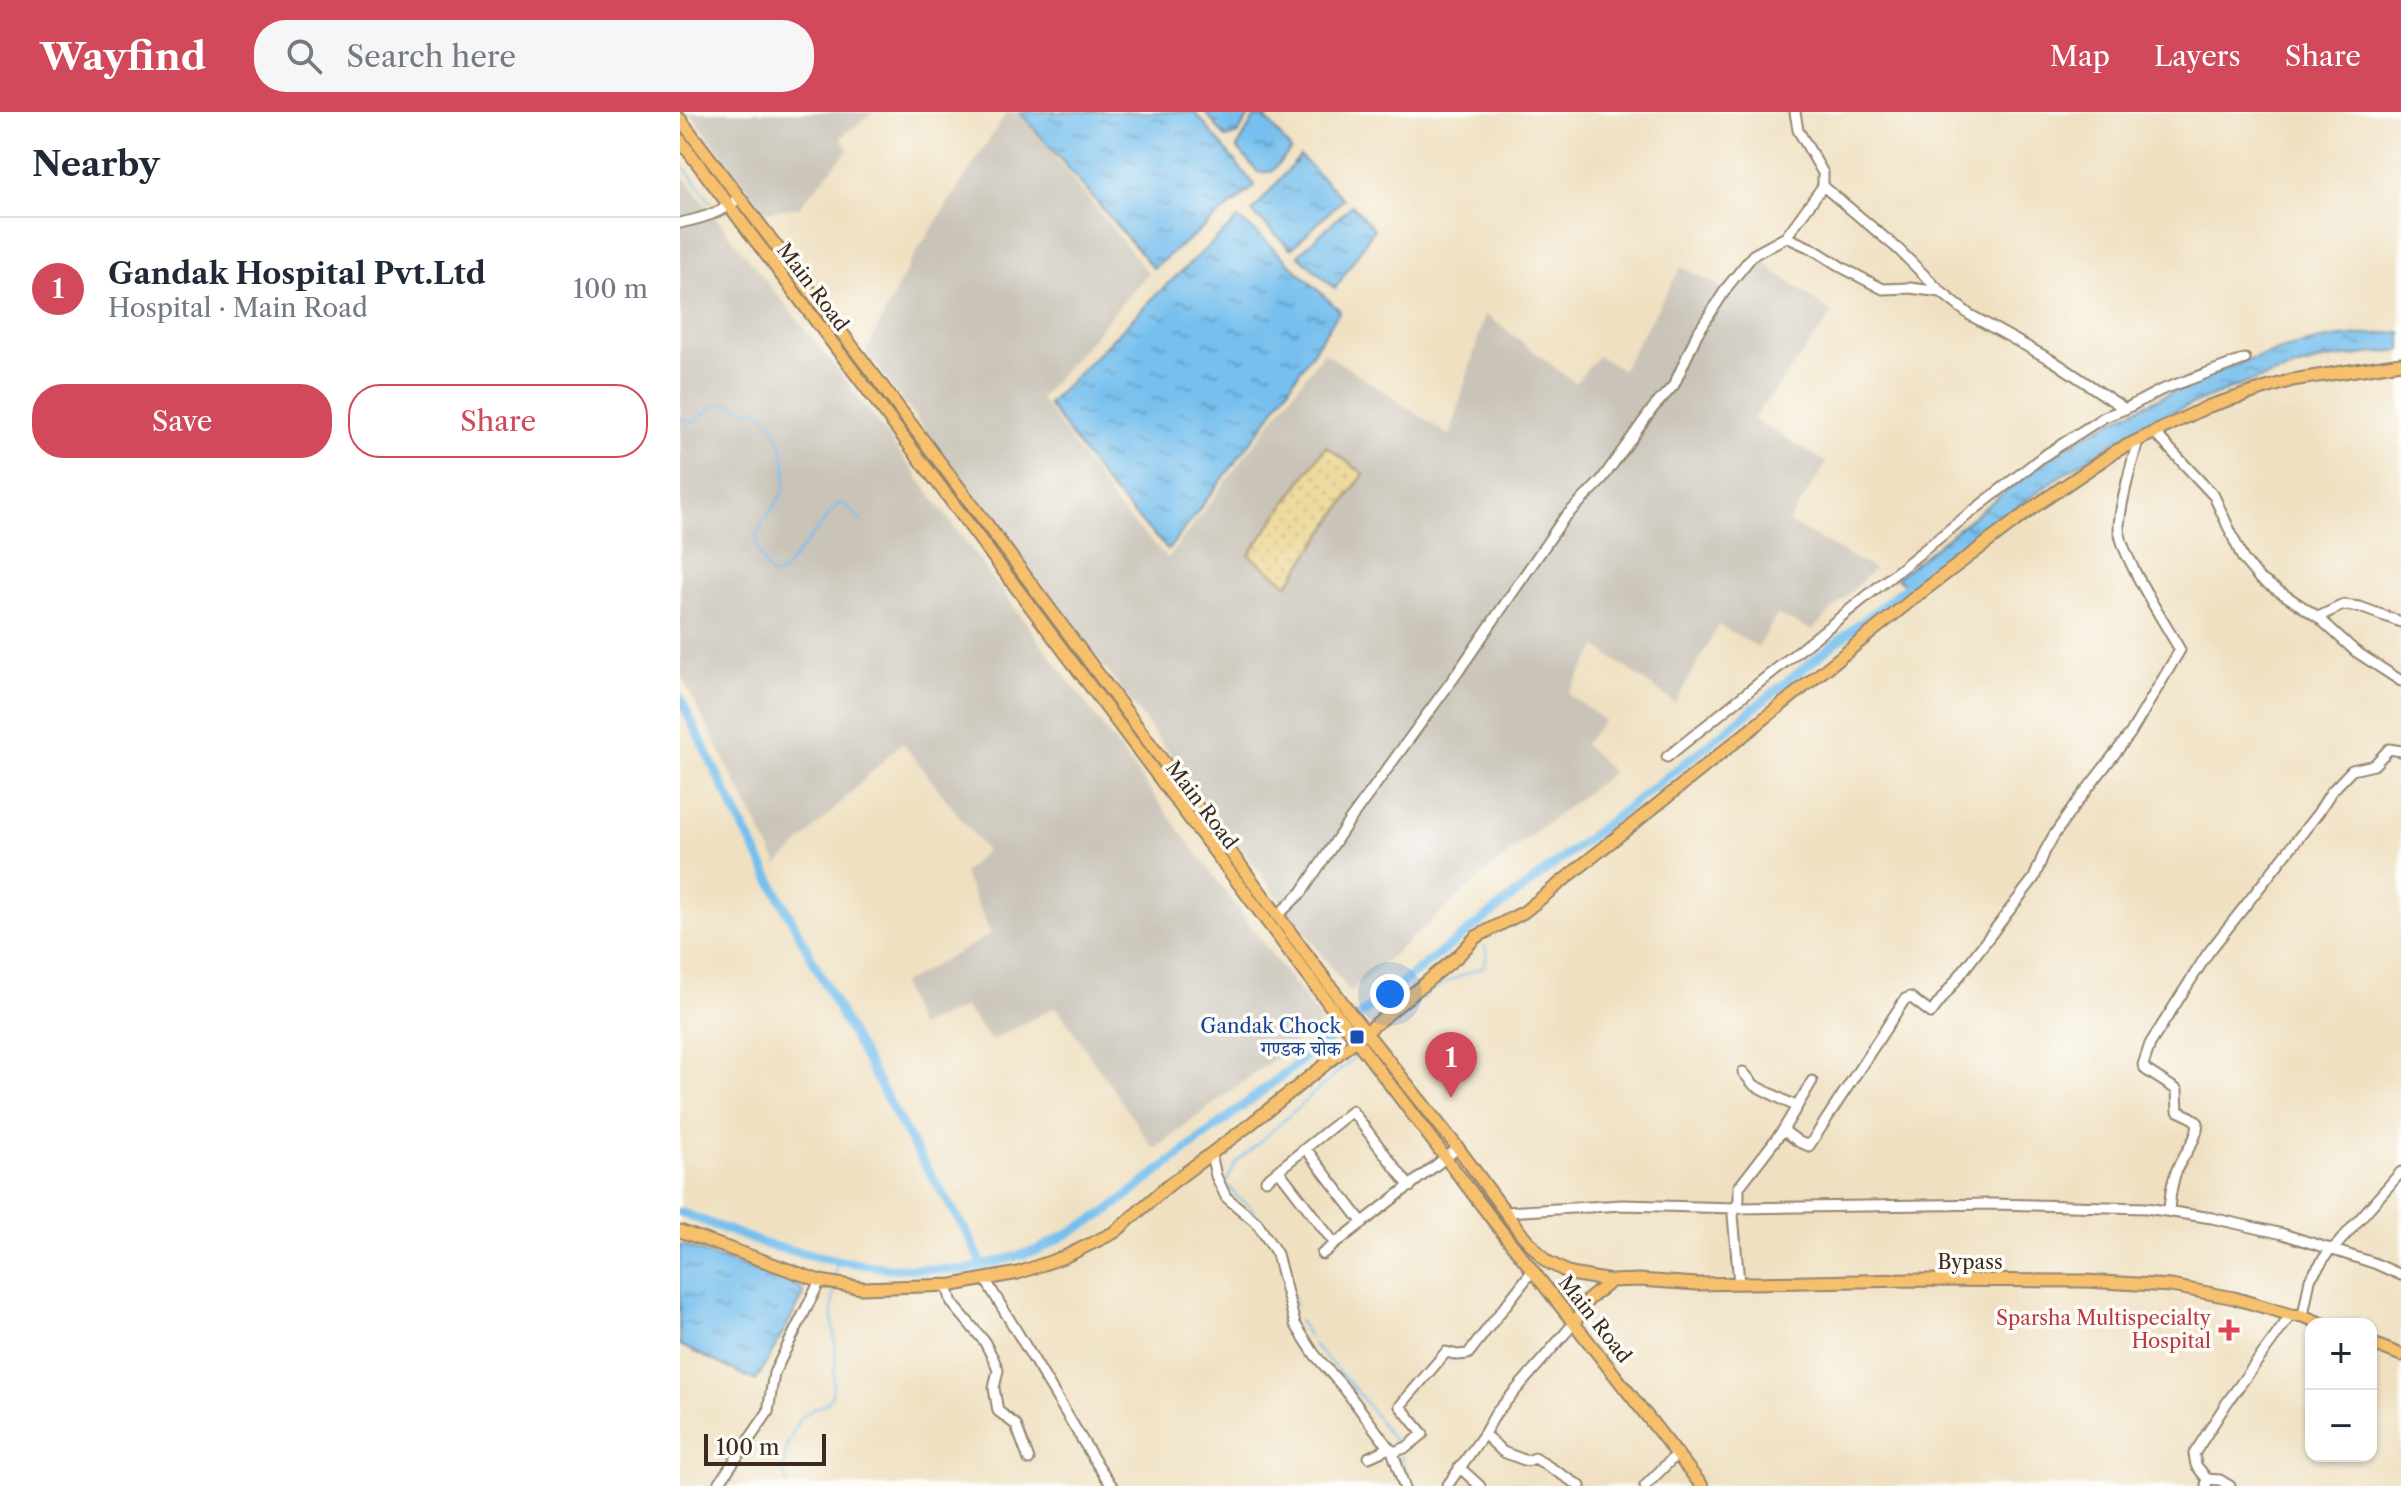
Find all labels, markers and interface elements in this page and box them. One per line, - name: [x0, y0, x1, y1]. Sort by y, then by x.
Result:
- search box: [254, 20, 814, 92]
- text: Wayfind: [40, 33, 206, 80]
- icon: search: [282, 34, 326, 78]
- text: Search here: [346, 38, 516, 75]
- text: Map: [2050, 39, 2110, 73]
- text: Layers: [2154, 39, 2241, 73]
- text: Share: [2285, 39, 2361, 73]
- text: Nearby: [32, 143, 160, 185]
- street label: Main Road: [772, 238, 854, 336]
- text: Gandak Hospital Pvt.Ltd: [108, 255, 486, 292]
- text: 1: [52, 273, 64, 305]
- text: 100 m: [573, 273, 648, 305]
- text: Hospital · Main Road: [108, 292, 368, 324]
- button: Save: [32, 384, 332, 458]
- button: Share: [348, 384, 648, 458]
- street label: Main Road: [1161, 756, 1243, 854]
- your location: [1370, 974, 1410, 1014]
- place label: Gandak Chock गण्डक चोक: [1200, 1014, 1343, 1061]
- marker: Gandak Chock गण्डक चोक: [1348, 1028, 1366, 1046]
- pin: 1: [1425, 1032, 1477, 1098]
- street label: Bypass: [1937, 1250, 2003, 1274]
- street label: Main Road: [1554, 1271, 1636, 1367]
- place label: Sparsha Multispecialty Hospital: [1996, 1306, 2212, 1353]
- map controls: [2305, 1318, 2377, 1462]
- button: +: [2305, 1318, 2377, 1390]
- marker: Sparsha Multispecialty Hospital: [2218, 1319, 2240, 1341]
- button: −: [2305, 1390, 2377, 1462]
- scale bar: [704, 1430, 826, 1466]
- text: 100 m: [716, 1434, 779, 1461]

